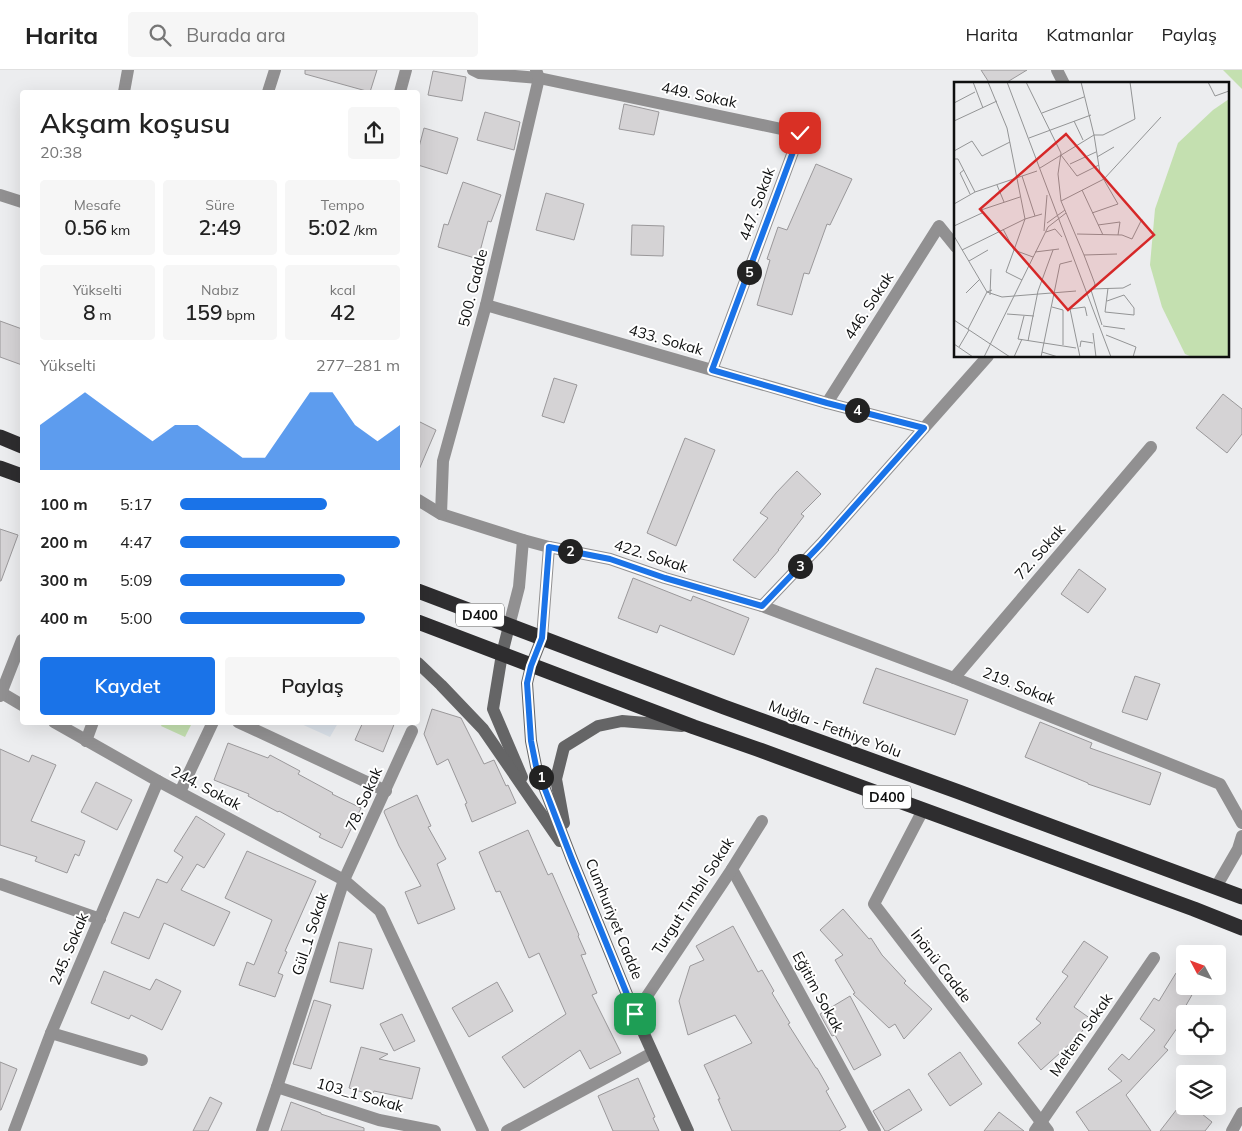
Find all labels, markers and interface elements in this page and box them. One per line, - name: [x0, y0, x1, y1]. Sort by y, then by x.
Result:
- search box: [128, 12, 478, 57]
- text: Harita: [25, 20, 98, 50]
- icon: search: [146, 21, 174, 49]
- text: Burada ara: [186, 23, 286, 47]
- text: Harita: [966, 23, 1018, 46]
- text: Katmanlar: [1046, 23, 1133, 46]
- text: Paylaş: [1161, 23, 1217, 46]
- street label: 449. Sokak: [660, 77, 739, 112]
- inset map: [954, 82, 1230, 358]
- text: Akşam koşusu: [40, 105, 230, 140]
- button: share: [348, 107, 400, 159]
- pin: [779, 112, 821, 154]
- icon: check: [786, 119, 814, 147]
- text: 20:38: [40, 142, 82, 162]
- street label: 447. Sokak: [734, 164, 779, 243]
- text: Mesafe: [74, 196, 121, 214]
- text: Süre: [205, 196, 235, 214]
- text: Tempo: [321, 196, 365, 214]
- text: 0.56: [64, 214, 107, 240]
- text: 2:49: [199, 214, 241, 240]
- text: 5:02: [308, 214, 350, 240]
- text: km: [107, 221, 130, 239]
- text: /km: [350, 221, 378, 239]
- street label: 500. Cadde: [454, 247, 491, 329]
- pin: 5: [736, 260, 762, 284]
- text: 5: [745, 263, 754, 281]
- street label: 446. Sokak: [840, 268, 898, 343]
- text: Yükselti: [73, 281, 122, 299]
- text: Nabız: [201, 281, 239, 299]
- text: kcal: [330, 281, 355, 299]
- text: 8: [83, 299, 96, 325]
- text: 159: [185, 299, 223, 325]
- text: 42: [330, 299, 355, 325]
- text: m: [96, 306, 112, 324]
- text: bpm: [223, 306, 255, 324]
- street label: 433. Sokak: [627, 320, 706, 359]
- text: Yükselti: [40, 355, 96, 375]
- text: 277–281 m: [316, 355, 400, 375]
- pin: 4: [844, 398, 870, 422]
- text: 4: [853, 401, 862, 419]
- text: 100 m: [40, 494, 88, 514]
- text: 5:17: [120, 494, 152, 514]
- street label: 72. Sokak: [1010, 520, 1069, 583]
- text: 200 m: [40, 532, 88, 552]
- text: 4:47: [120, 532, 152, 552]
- street label: 422. Sokak: [612, 535, 691, 576]
- pin: 2: [558, 538, 582, 564]
- text: 2: [566, 542, 575, 560]
- pin: 3: [788, 554, 812, 578]
- text: 3: [796, 557, 805, 575]
- text: 300 m: [40, 570, 88, 590]
- text: 5:09: [120, 570, 152, 590]
- road number: D400: [456, 604, 504, 626]
- text: 400 m: [40, 608, 88, 628]
- text: 5:00: [120, 608, 152, 628]
- button: Kaydet: [40, 657, 215, 715]
- button: Paylaş: [225, 657, 400, 715]
- street label: 219. Sokak: [980, 662, 1059, 709]
- street label: Muğla - Fethiye Yolu: [766, 696, 904, 761]
- street label: 244. Sokak: [168, 761, 245, 814]
- street label: 78. Sokak: [341, 764, 386, 834]
- pin: 1: [528, 764, 554, 790]
- text: 1: [537, 768, 546, 786]
- road number: D400: [863, 786, 911, 809]
- street label: Turgut Tımbıl Sokak: [648, 833, 738, 958]
- street label: Cumhuriyet Cadde: [582, 856, 647, 982]
- street label: Gül_1 Sokak: [287, 890, 332, 978]
- street label: 245. Sokak: [45, 910, 92, 988]
- street label: İnönü Cadde: [907, 925, 976, 1006]
- north arrow: [1176, 945, 1226, 995]
- map controls: [1176, 945, 1226, 1115]
- street label: Eğitim Sokak: [788, 948, 849, 1036]
- street label: Meltem Sokak: [1045, 989, 1116, 1080]
- pin: [614, 993, 656, 1035]
- icon: arrive: [621, 1000, 649, 1028]
- button: locate: [1176, 1005, 1226, 1055]
- button: layers: [1176, 1065, 1226, 1115]
- street label: 103_1 Sokak: [314, 1073, 406, 1116]

